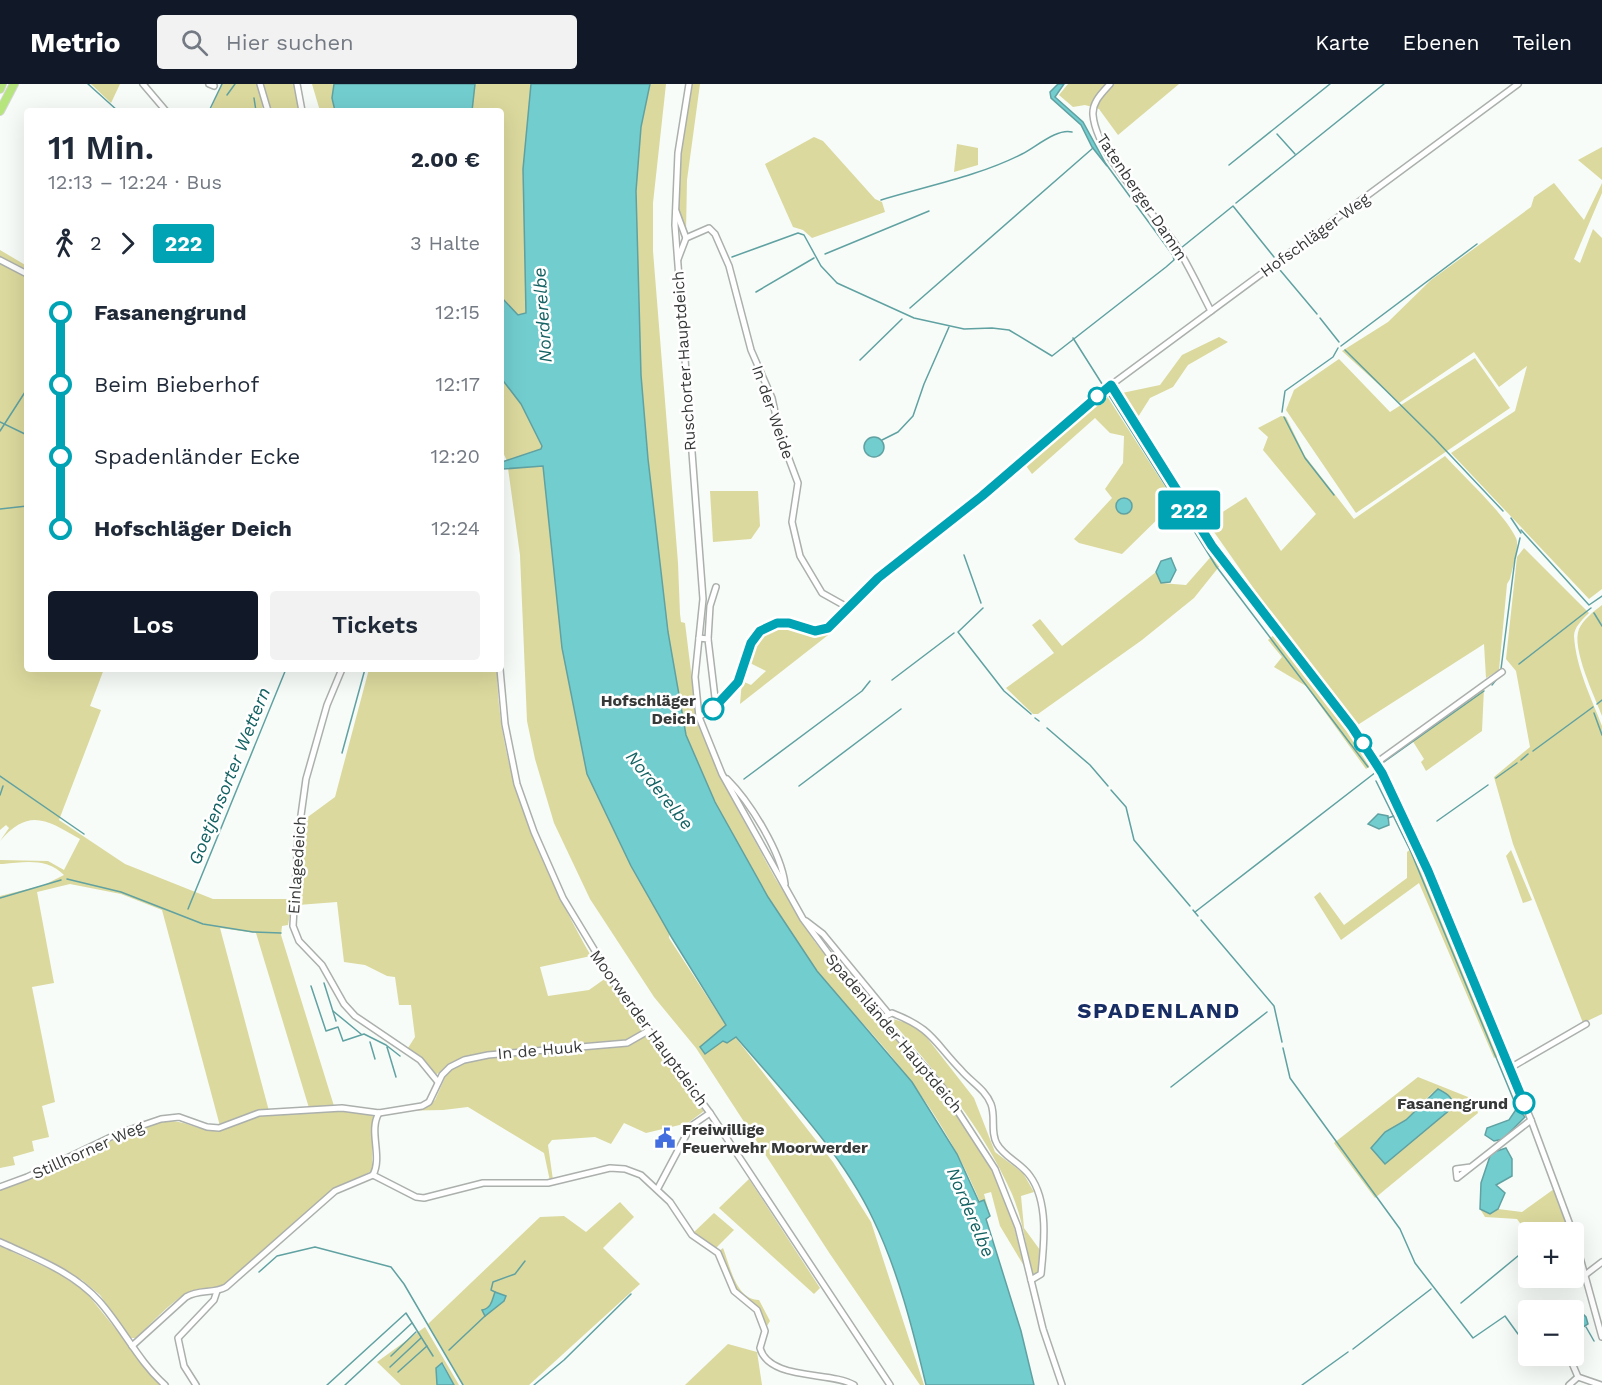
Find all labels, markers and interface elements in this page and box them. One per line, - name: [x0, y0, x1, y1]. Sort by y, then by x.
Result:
- search box: [157, 15, 577, 69]
- text: Metrio: [30, 26, 121, 59]
- icon: search: [178, 26, 211, 59]
- text: Hier suchen: [226, 30, 354, 55]
- text: Karte: [1315, 30, 1370, 55]
- text: Ebenen: [1403, 30, 1479, 55]
- text: Teilen: [1512, 30, 1572, 55]
- text: 11 Min.: [48, 128, 154, 167]
- street label: Tatenberger Damm: [1093, 130, 1191, 264]
- text: 2.00 €: [411, 147, 480, 172]
- text: 12:13 – 12:24 · Bus: [48, 170, 222, 194]
- street label: Hofschläger Weg: [1257, 189, 1374, 281]
- icon: walk: [48, 227, 81, 260]
- icon: forward: [111, 227, 144, 260]
- text: 2: [90, 231, 102, 255]
- text: 222: [165, 231, 202, 256]
- text: 3 Halte: [410, 231, 480, 255]
- water label: Norderelbe: [528, 267, 556, 363]
- street label: Ruschorter Hauptdeich: [668, 270, 700, 452]
- text: Fasanengrund: [94, 300, 247, 325]
- text: 12:15: [435, 300, 480, 324]
- street label: In der Weide: [748, 363, 798, 461]
- text: Beim Bieberhof: [94, 372, 259, 397]
- text: 12:17: [436, 372, 480, 396]
- unlabelled marker: [1088, 387, 1106, 405]
- text: Spadenländer Ecke: [94, 444, 300, 469]
- text: 12:20: [431, 444, 480, 468]
- line badge: 222: [1154, 490, 1224, 530]
- text: 222: [1170, 498, 1208, 523]
- text: Hofschläger Deich: [94, 516, 292, 541]
- text: 12:24: [431, 516, 480, 540]
- button: Los: [48, 591, 258, 660]
- button: Tickets: [270, 591, 480, 660]
- water label: Goetjensorter Wettern: [184, 684, 274, 868]
- place label: Hofschläger Deich: [601, 691, 696, 728]
- marker: Hofschläger Deich: [702, 698, 724, 720]
- unlabelled marker: [1354, 734, 1372, 752]
- water label: Norderelbe: [622, 746, 698, 834]
- street label: Einlagedeich: [284, 815, 310, 915]
- street label: Moorwerder Hauptdeich: [586, 946, 712, 1110]
- street label: Spadenländer Hauptdeich: [822, 949, 966, 1117]
- district label: SPADENLAND: [1077, 998, 1241, 1023]
- street label: In de Huuk: [497, 1037, 583, 1063]
- marker: Fasanengrund: [1513, 1092, 1535, 1114]
- place label: Fasanengrund: [1397, 1094, 1508, 1113]
- street label: Stillhorner Weg: [29, 1117, 147, 1183]
- place label: Freiwillige Feuerwehr Moorwerder: [682, 1120, 868, 1157]
- public building icon: Freiwillige Feuerwehr Moorwerder: [653, 1126, 677, 1150]
- water label: Norderelbe: [943, 1164, 999, 1260]
- map controls: [1518, 1222, 1584, 1366]
- button: +: [1518, 1222, 1584, 1288]
- button: −: [1518, 1300, 1584, 1366]

